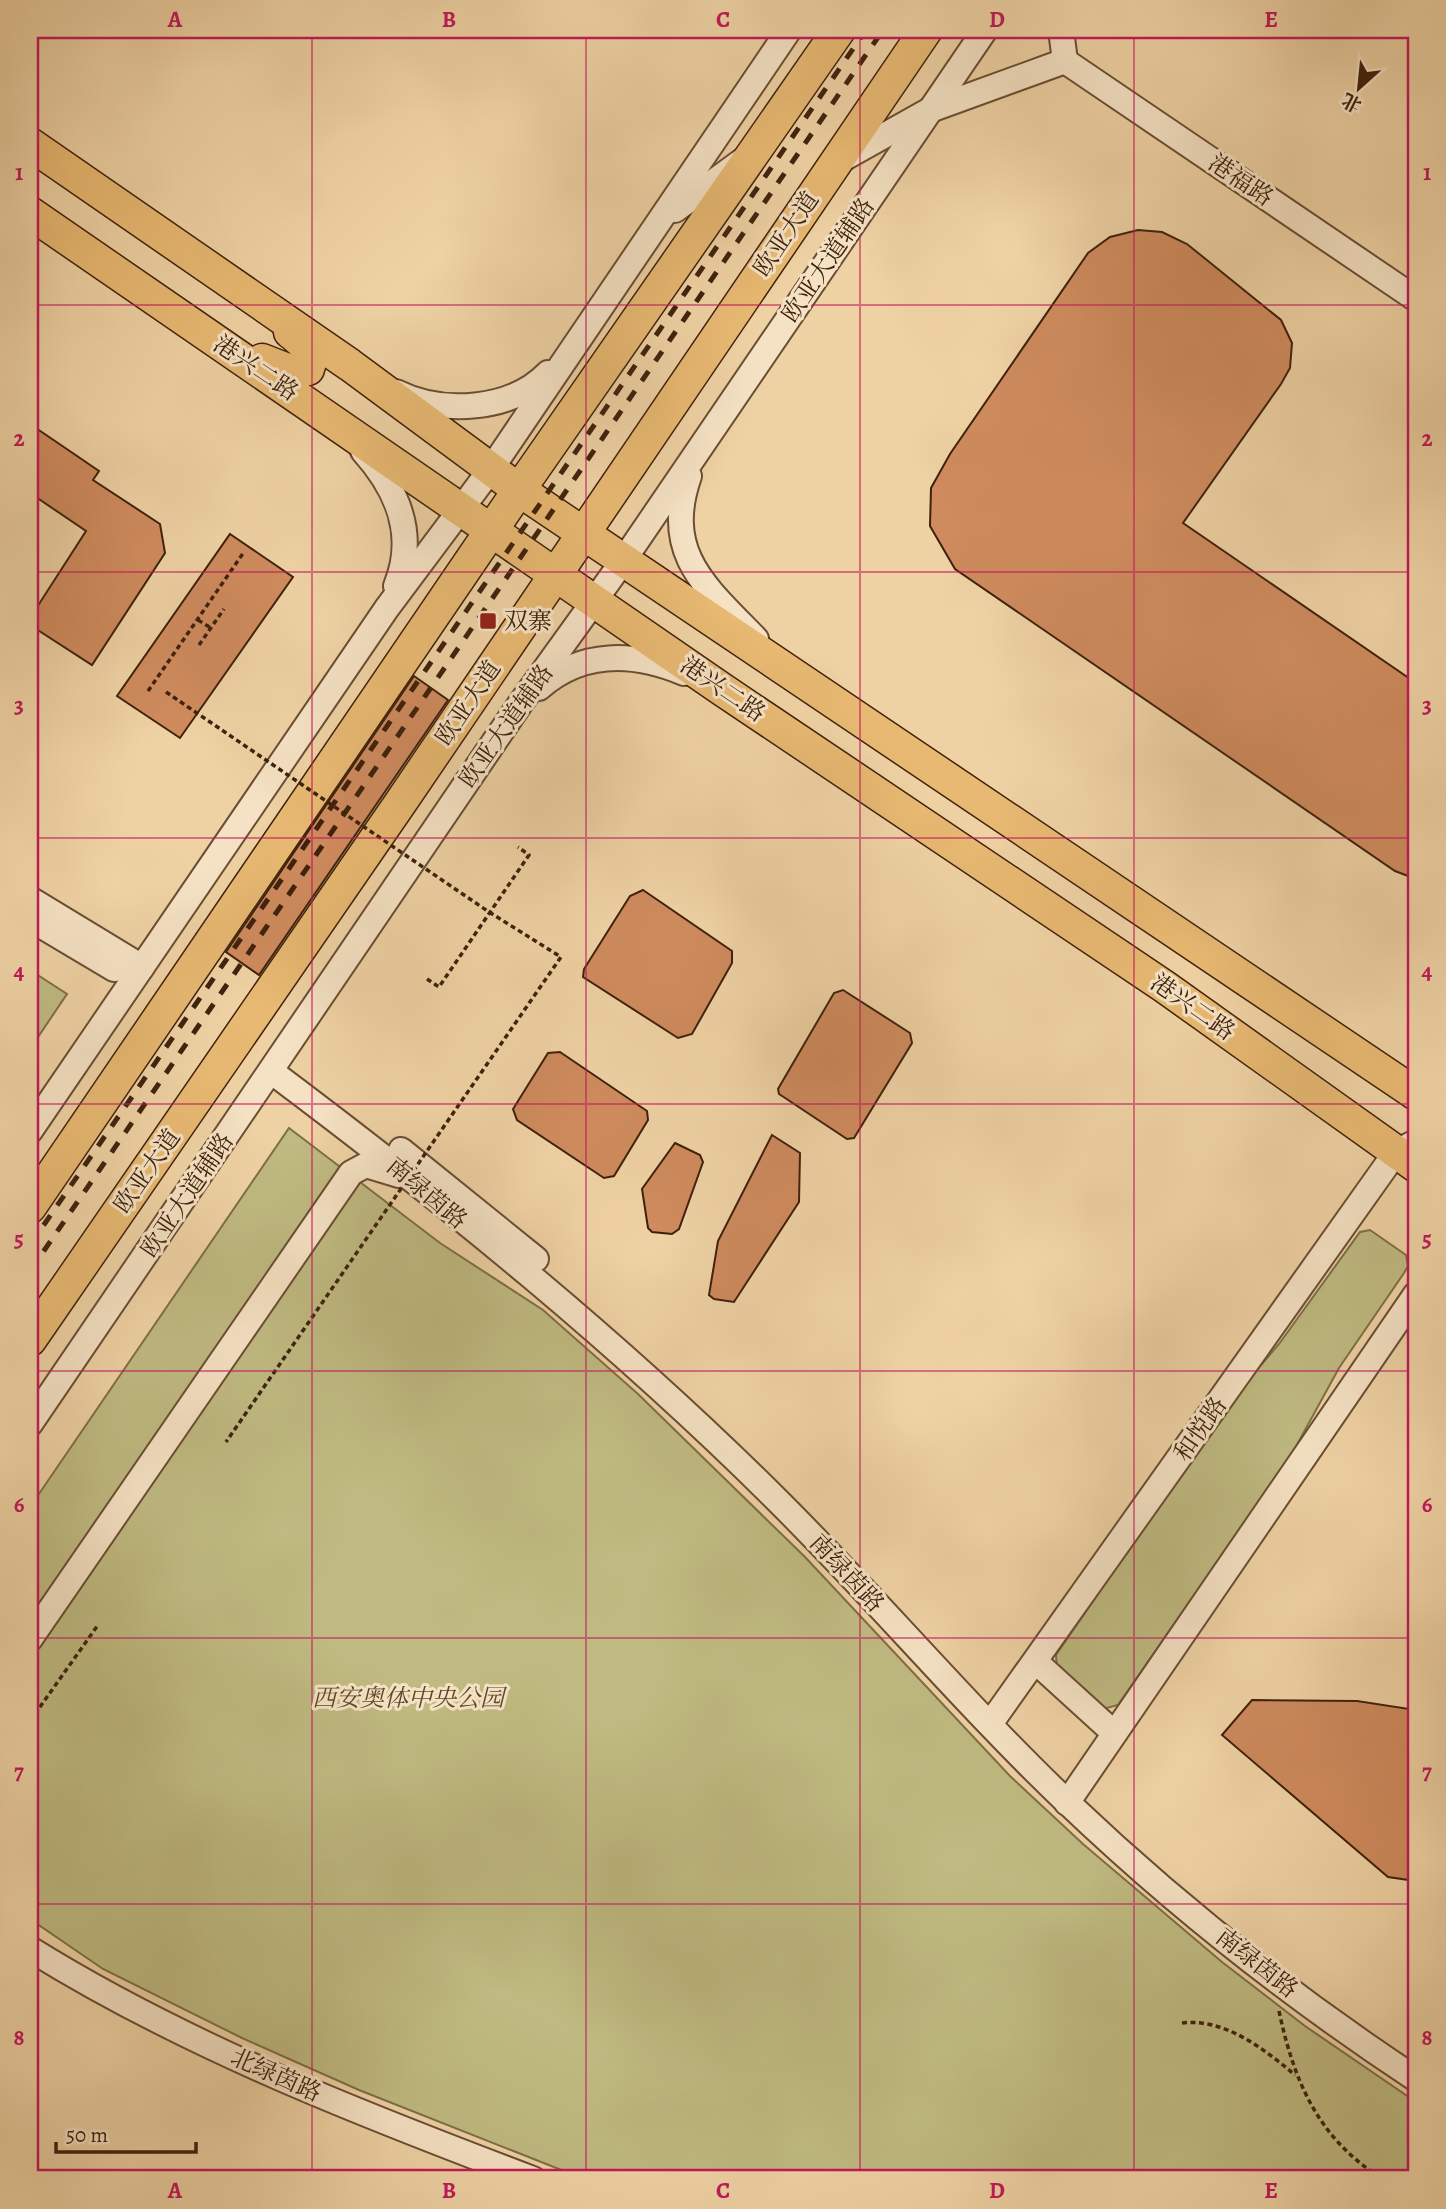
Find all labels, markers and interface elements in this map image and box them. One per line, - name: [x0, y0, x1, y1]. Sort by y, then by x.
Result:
- text: A: [167, 4, 183, 35]
- text: B: [442, 4, 456, 35]
- text: C: [716, 4, 730, 35]
- text: D: [989, 4, 1005, 35]
- text: E: [1264, 4, 1278, 35]
- north arrow: [1324, 52, 1394, 122]
- text: 北: [1337, 86, 1366, 118]
- street label: 港福路: [1202, 147, 1280, 213]
- text: 1: [15, 157, 23, 188]
- text: 1: [1423, 157, 1431, 188]
- street label: 欧亚大道: [746, 185, 826, 283]
- street label: 欧亚大道辅路: [774, 191, 882, 329]
- street label: 港兴二路: [207, 328, 305, 408]
- text: 2: [13, 423, 25, 454]
- text: 2: [1421, 423, 1433, 454]
- place label: 双寨: [504, 605, 552, 637]
- marker: 双寨: [478, 611, 498, 631]
- street label: 港兴二路: [674, 649, 772, 729]
- street label: 欧亚大道: [428, 654, 508, 752]
- street label: 欧亚大道辅路: [452, 658, 560, 794]
- text: 3: [14, 690, 24, 721]
- text: 3: [1422, 690, 1432, 721]
- text: 4: [14, 956, 25, 987]
- text: 4: [1422, 956, 1433, 987]
- street label: 港兴二路: [1145, 966, 1241, 1048]
- street label: 欧亚大道: [106, 1123, 188, 1219]
- street label: 欧亚大道辅路: [133, 1126, 241, 1264]
- street label: 南绿茵路: [380, 1150, 474, 1236]
- text: 5: [14, 1223, 24, 1254]
- text: 5: [1422, 1223, 1432, 1254]
- street label: 和悦路: [1166, 1390, 1234, 1468]
- text: 6: [14, 1489, 25, 1520]
- text: 6: [1422, 1489, 1433, 1520]
- street label: 南绿茵路: [803, 1527, 891, 1619]
- park label: 西安奥体中央公园: [312, 1682, 508, 1714]
- text: 7: [14, 1756, 24, 1787]
- text: 7: [1422, 1756, 1432, 1787]
- street label: 南绿茵路: [1209, 1921, 1305, 2005]
- text: 8: [13, 2022, 25, 2053]
- text: 8: [1421, 2022, 1433, 2053]
- street label: 北绿茵路: [226, 2041, 326, 2109]
- scale bar: [56, 2111, 196, 2155]
- text: 50 m: [66, 2121, 108, 2149]
- text: A: [167, 2175, 183, 2206]
- text: B: [442, 2175, 456, 2206]
- text: C: [716, 2175, 730, 2206]
- text: D: [989, 2175, 1005, 2206]
- text: E: [1264, 2175, 1278, 2206]

